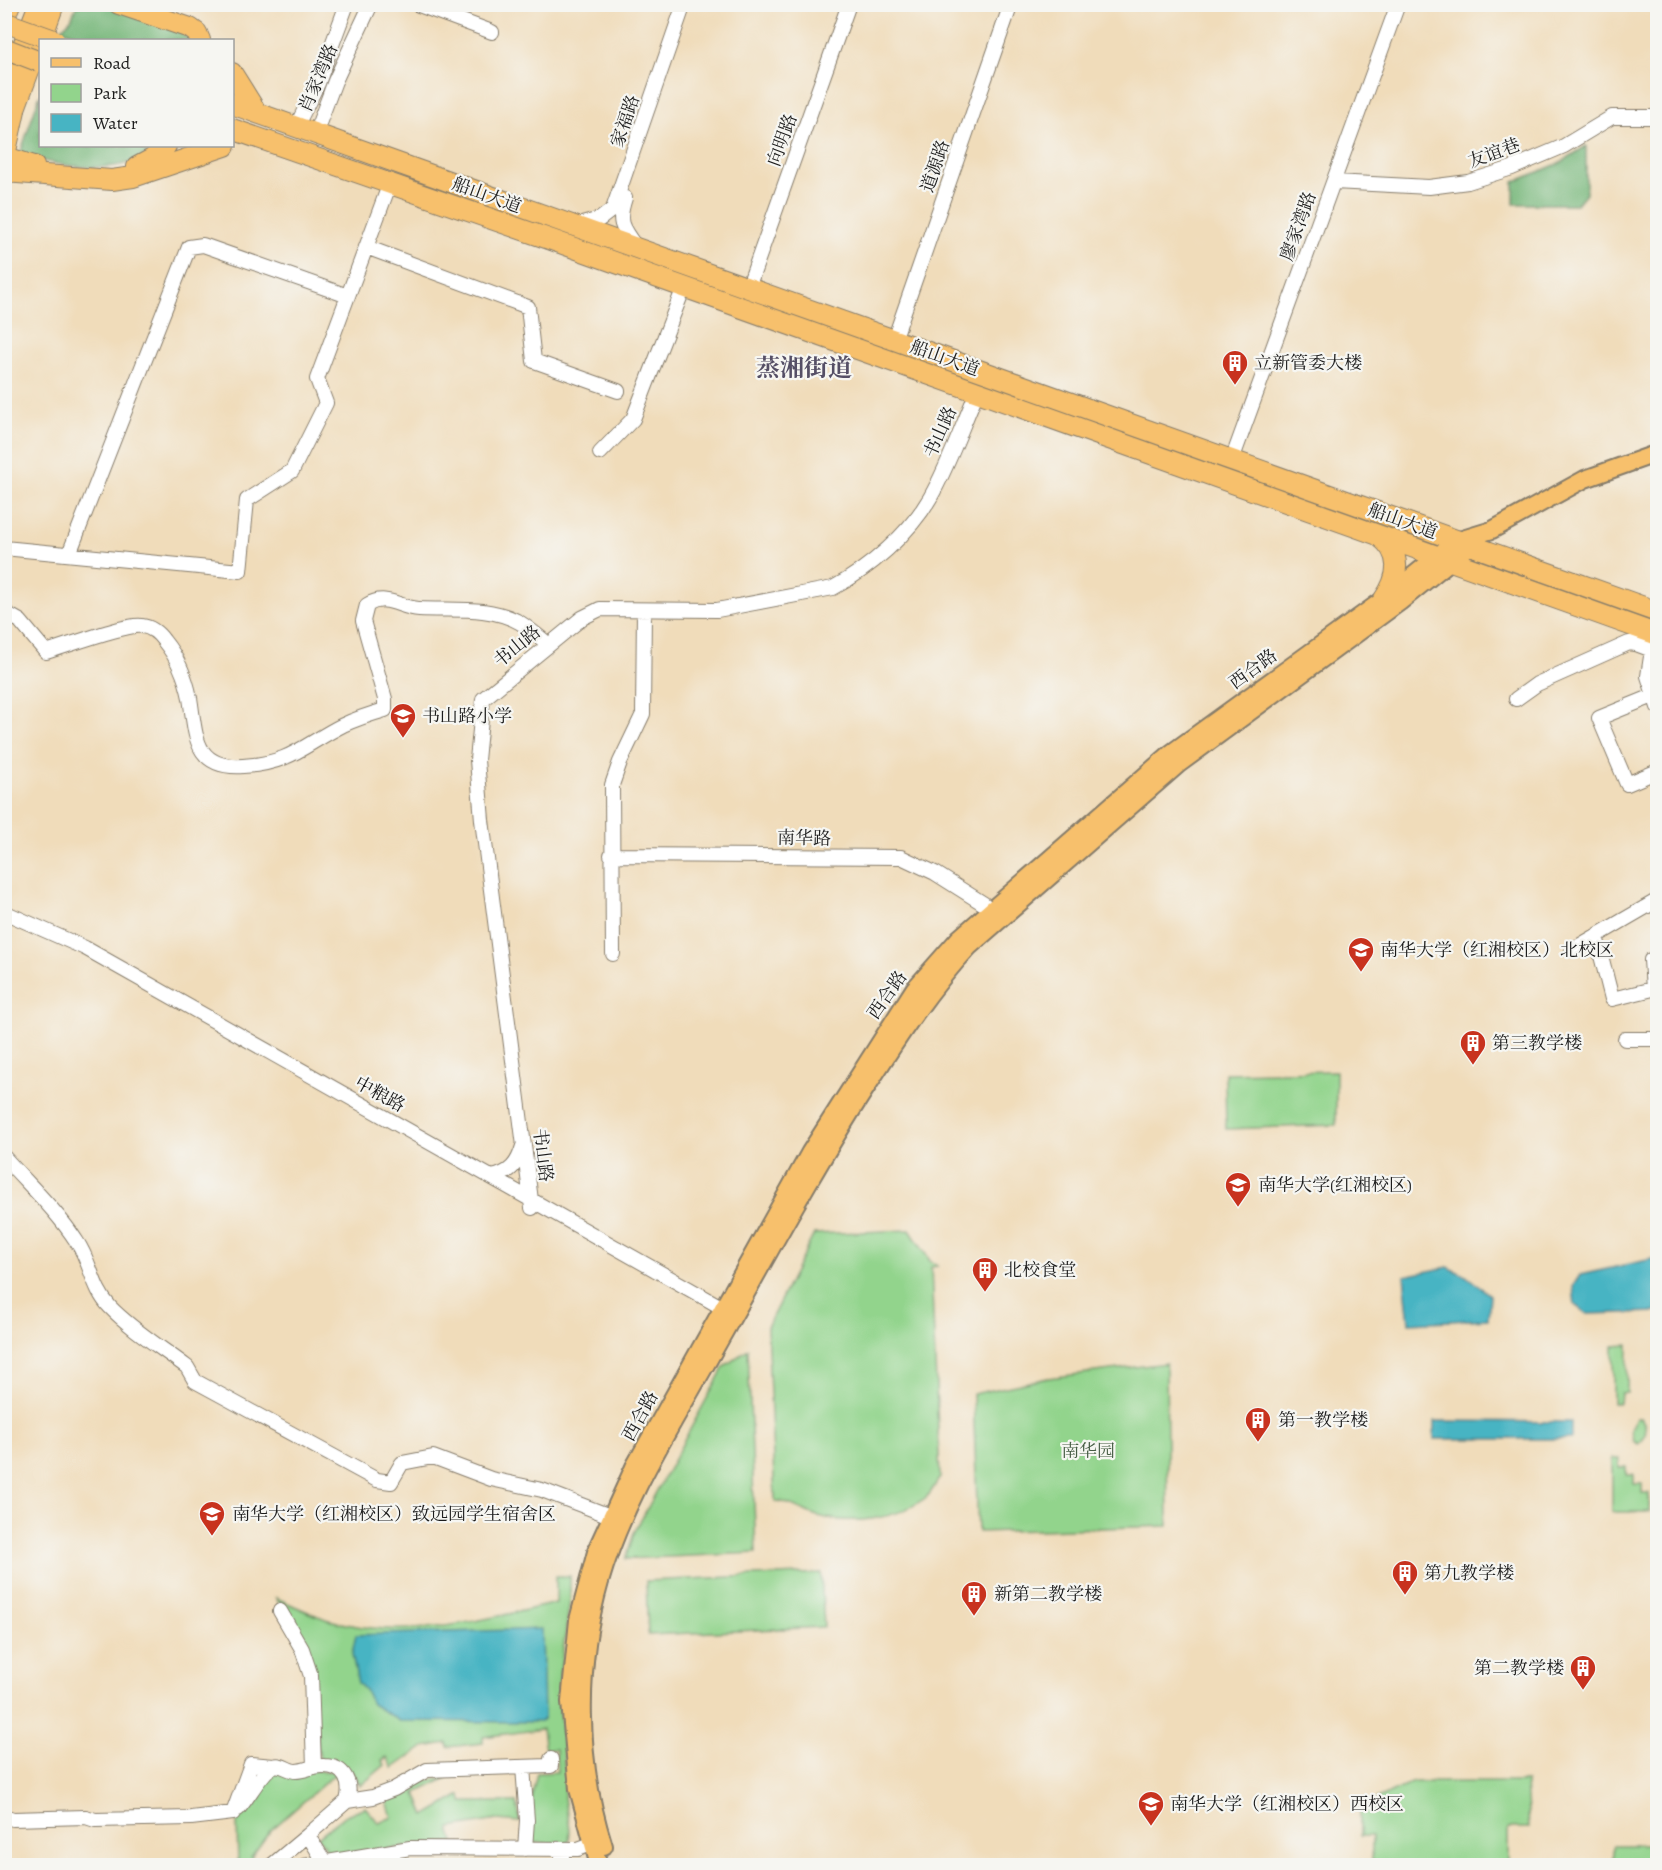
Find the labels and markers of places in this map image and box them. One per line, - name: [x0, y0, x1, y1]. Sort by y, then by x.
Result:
- building icon: 立新管委大楼: [1220, 348, 1250, 386]
- place label: 立新管委大楼: [1254, 351, 1362, 375]
- school or university icon: 书山路小学: [388, 701, 418, 739]
- place label: 书山路小学: [422, 704, 512, 728]
- school or university icon: 南华大学（红湘校区）北校区: [1346, 935, 1376, 973]
- place label: 南华大学（红湘校区）北校区: [1380, 938, 1614, 962]
- building icon: 第三教学楼: [1458, 1028, 1488, 1066]
- place label: 第三教学楼: [1492, 1031, 1582, 1055]
- school or university icon: 南华大学(红湘校区): [1223, 1170, 1253, 1208]
- place label: 南华大学(红湘校区): [1258, 1173, 1412, 1197]
- building icon: 北校食堂: [970, 1255, 1000, 1293]
- place label: 北校食堂: [1004, 1258, 1076, 1282]
- building icon: 第一教学楼: [1243, 1405, 1273, 1443]
- place label: 第一教学楼: [1278, 1408, 1368, 1432]
- school or university icon: 南华大学（红湘校区）致远园学生宿舍区: [197, 1499, 227, 1537]
- place label: 南华大学（红湘校区）致远园学生宿舍区: [232, 1502, 556, 1526]
- building icon: 第九教学楼: [1390, 1558, 1420, 1596]
- place label: 第九教学楼: [1424, 1561, 1514, 1585]
- building icon: 新第二教学楼: [959, 1579, 989, 1617]
- place label: 新第二教学楼: [994, 1582, 1102, 1606]
- building icon: 第二教学楼: [1568, 1653, 1598, 1691]
- place label: 第二教学楼: [1474, 1656, 1564, 1680]
- school or university icon: 南华大学（红湘校区）西校区: [1136, 1789, 1166, 1827]
- place label: 南华大学（红湘校区）西校区: [1170, 1792, 1404, 1816]

